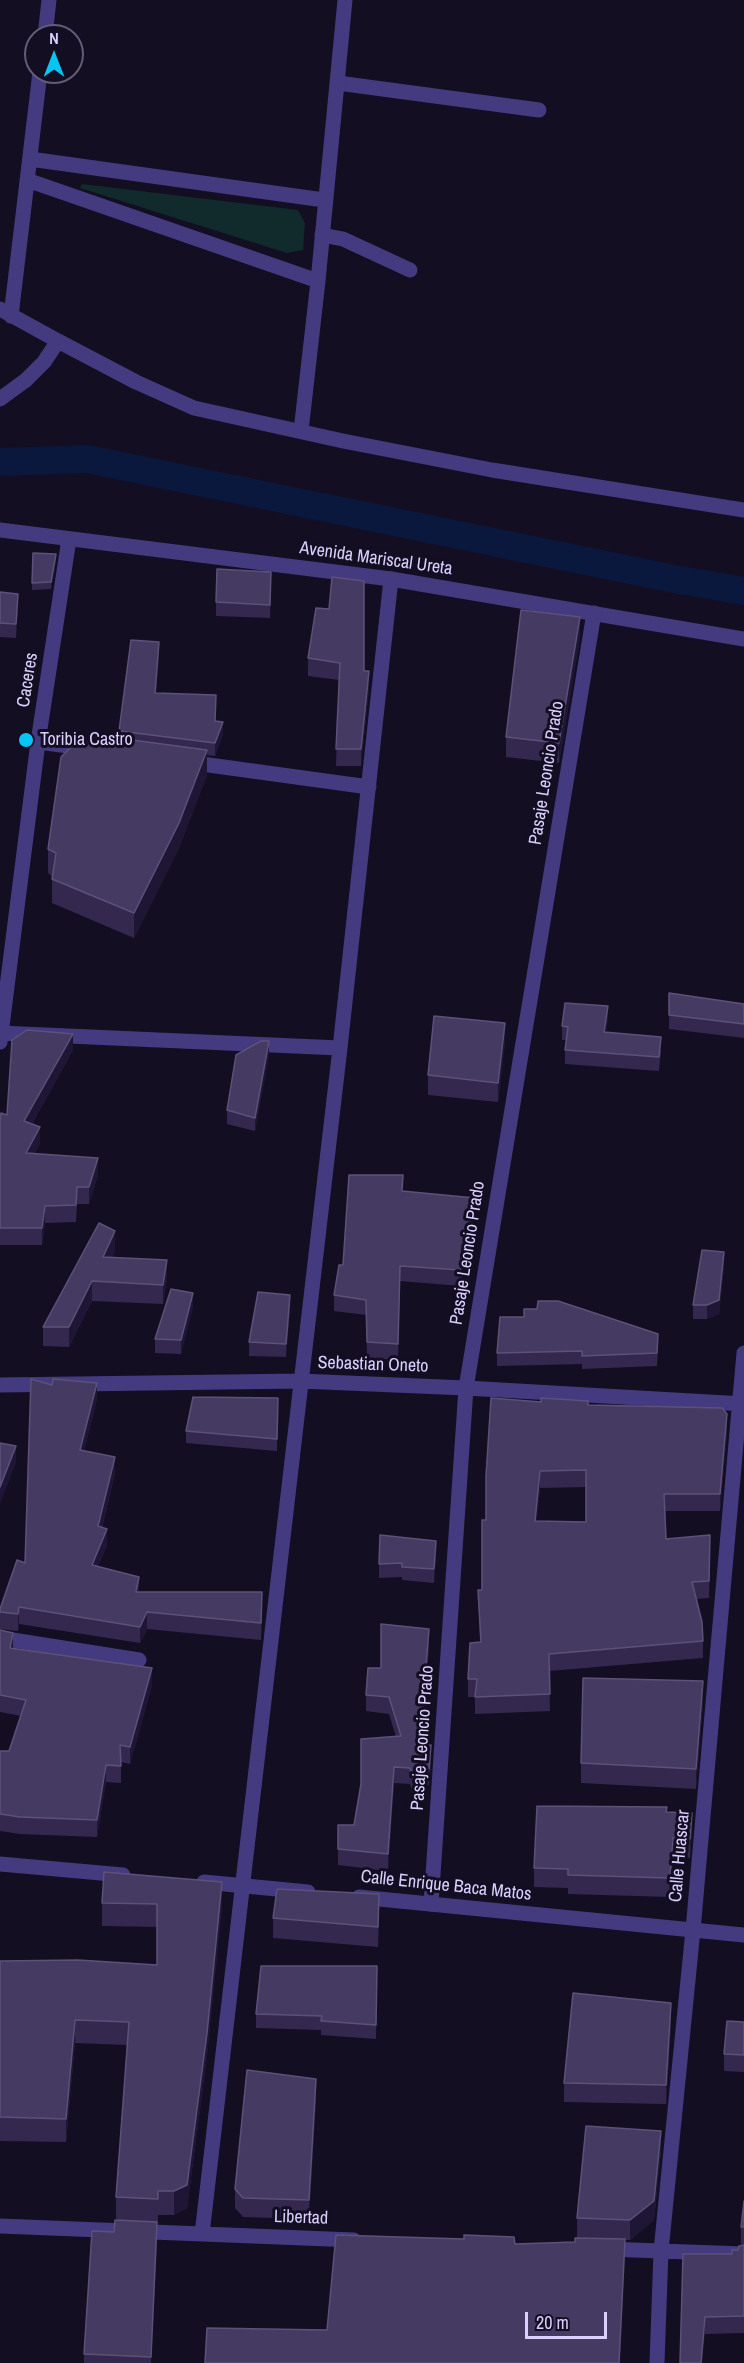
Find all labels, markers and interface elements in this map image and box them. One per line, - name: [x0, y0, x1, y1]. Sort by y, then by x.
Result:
- north arrow: [24, 24, 84, 84]
- text: N: [49, 27, 59, 49]
- street label: Avenida Mariscal Ureta: [298, 538, 454, 580]
- street label: Caceres: [13, 651, 43, 709]
- street label: Pasaje Leoncio Prado: [525, 700, 569, 846]
- place label: Toribia Castro: [40, 729, 133, 751]
- marker: Toribia Castro: [17, 731, 35, 749]
- street label: Pasaje Leoncio Prado: [446, 1180, 490, 1326]
- street label: Sebastian Oneto: [317, 1352, 429, 1378]
- street label: Pasaje Leoncio Prado: [407, 1665, 439, 1811]
- street label: Calle Huascar: [665, 1809, 695, 1903]
- street label: Calle Enrique Baca Matos: [360, 1866, 532, 1906]
- street label: Libertad: [274, 2206, 328, 2230]
- scale bar: [528, 2300, 610, 2338]
- text: 20 m: [536, 2310, 569, 2335]

